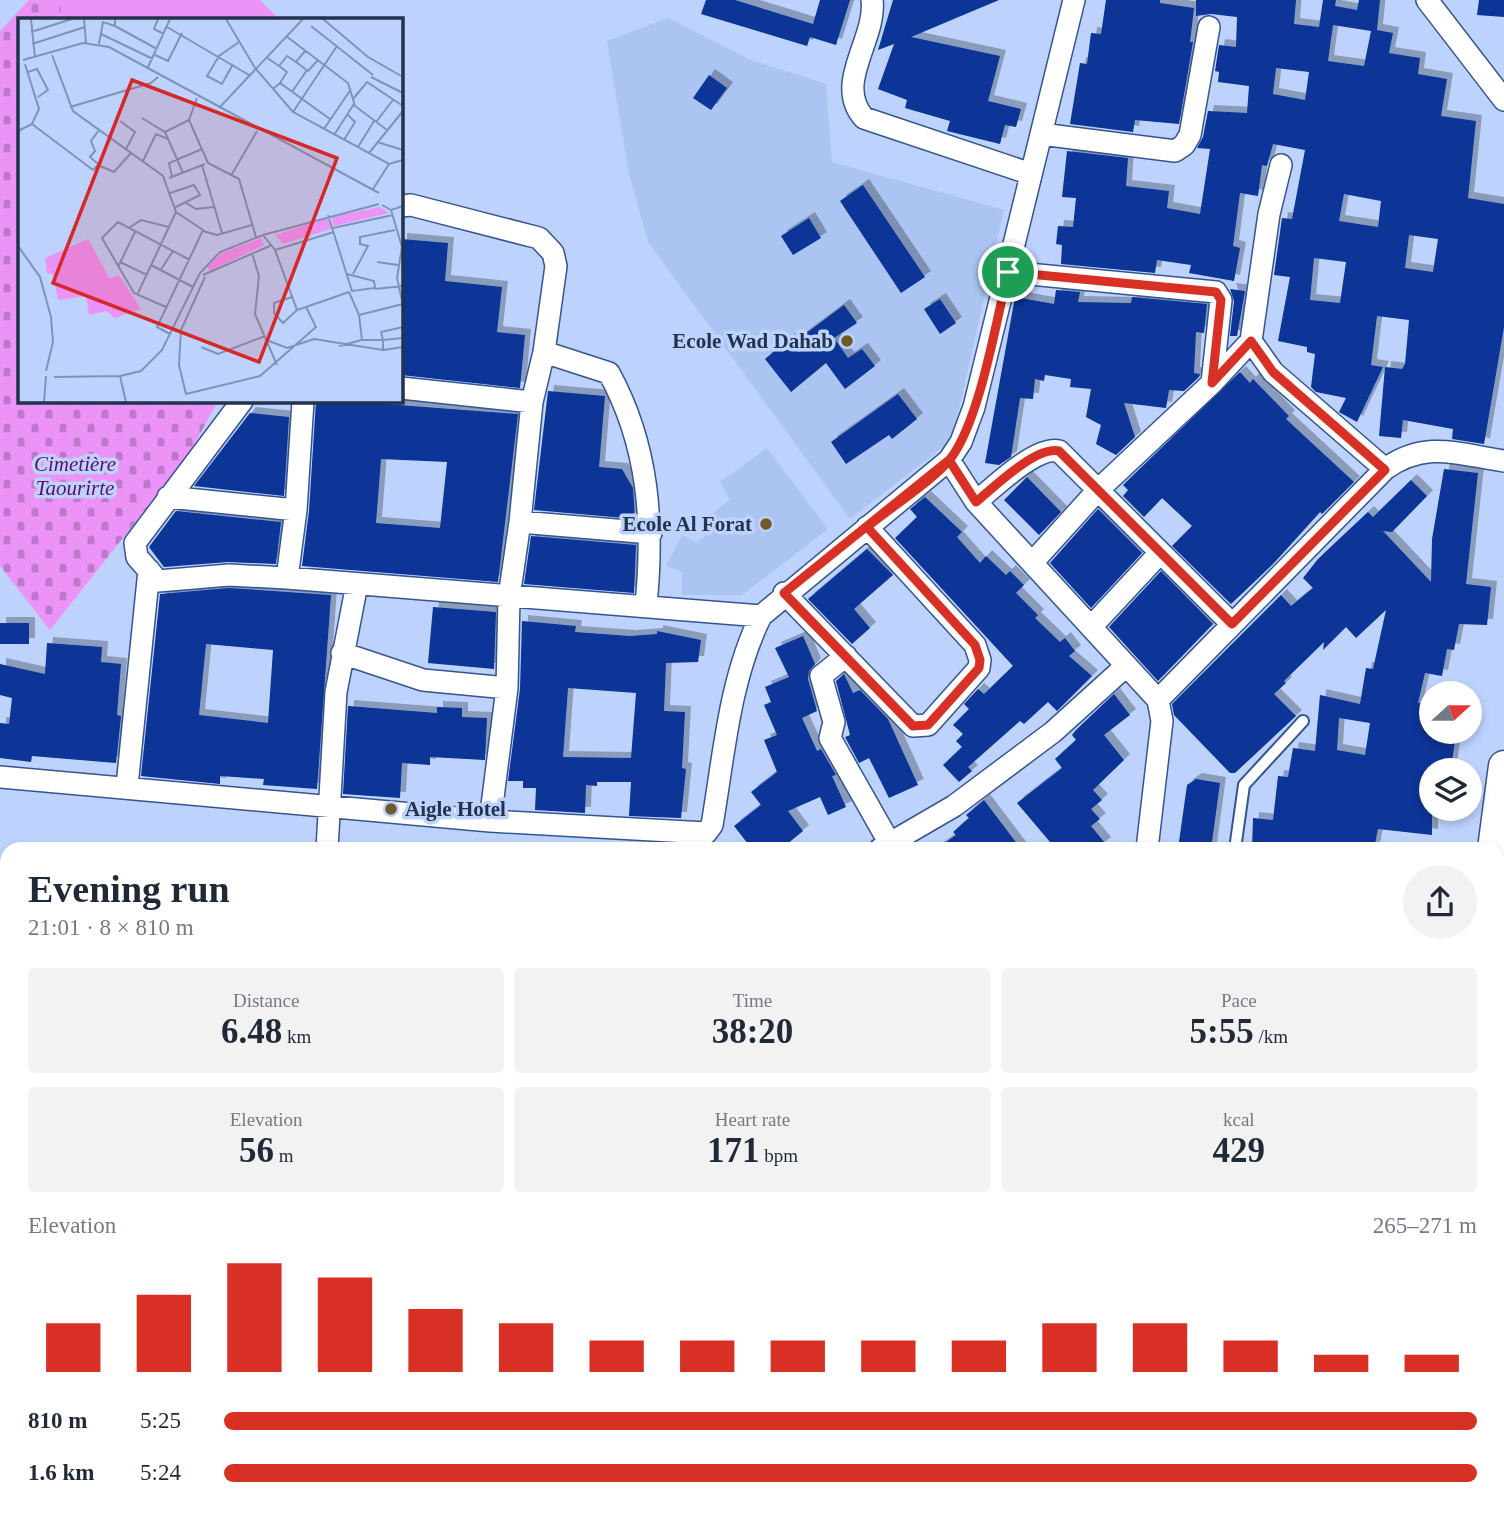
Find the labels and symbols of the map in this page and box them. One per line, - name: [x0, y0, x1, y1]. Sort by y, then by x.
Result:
- inset map: [18, 18, 402, 402]
- pin: [978, 242, 1038, 302]
- place label: Ecole Wad Dahab: [672, 329, 833, 353]
- marker: Ecole Wad Dahab: [839, 333, 855, 349]
- park label: Cimetière Taourirte: [34, 452, 116, 500]
- place label: Ecole Al Forat: [623, 512, 752, 536]
- marker: Ecole Al Forat: [758, 516, 774, 532]
- north arrow: [1419, 681, 1482, 744]
- place label: Aigle Hotel: [405, 797, 506, 821]
- marker: Aigle Hotel: [383, 801, 399, 817]

